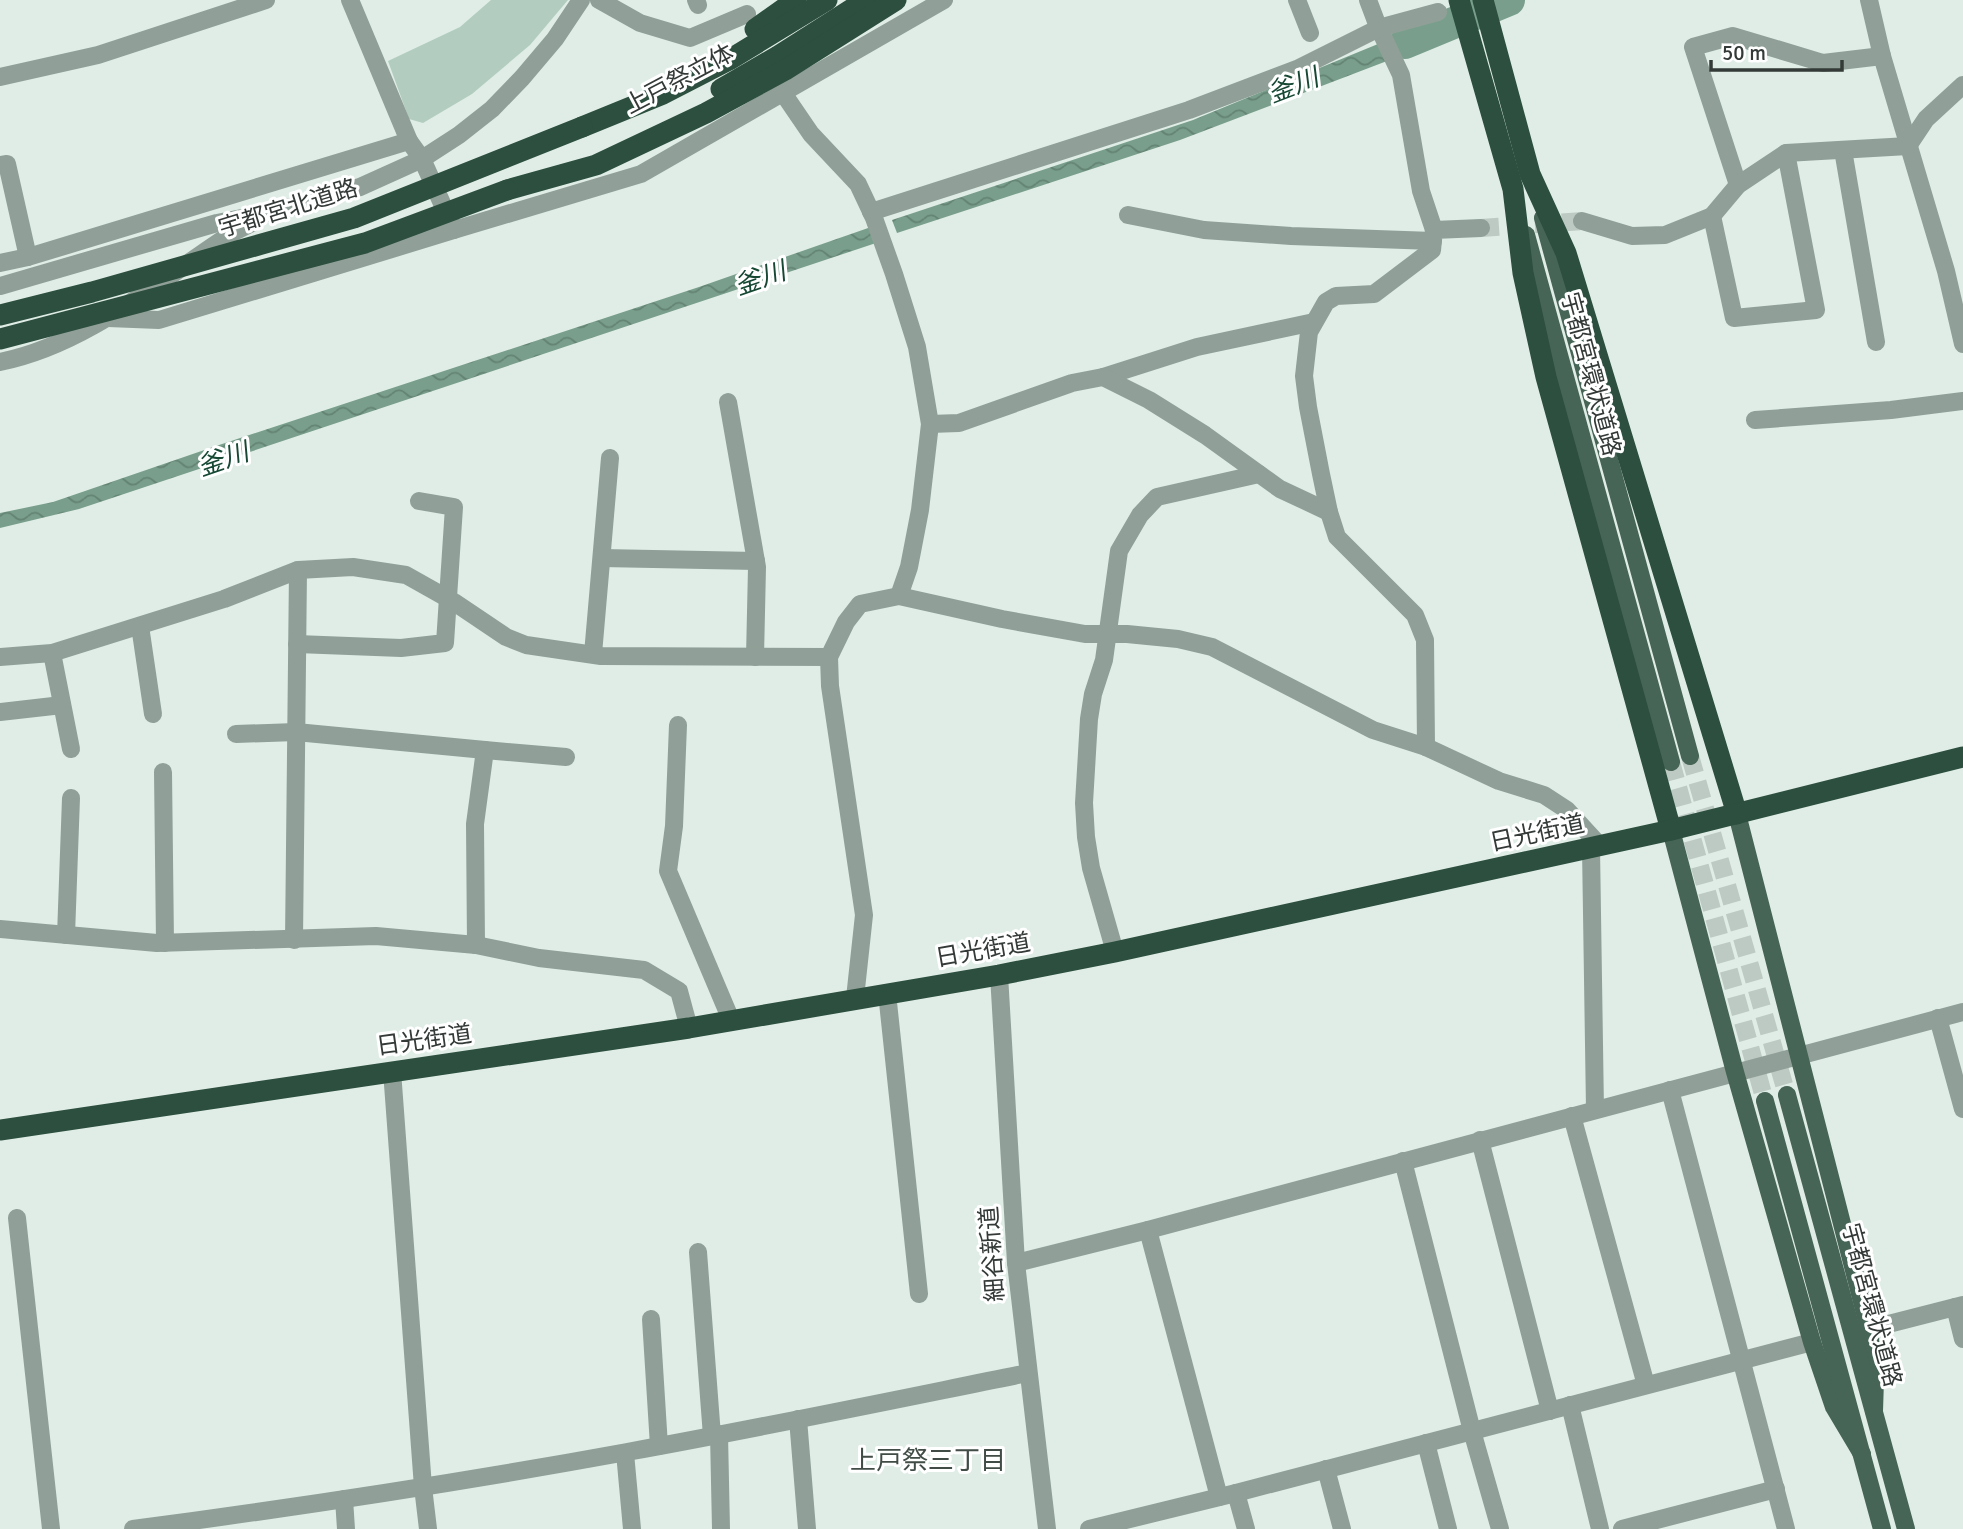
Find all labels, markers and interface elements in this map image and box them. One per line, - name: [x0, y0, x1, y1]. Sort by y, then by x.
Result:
- scale bar: [1711, 28, 1842, 72]
- street label: 上戸祭立体: [619, 38, 739, 120]
- text: 50 m: [1722, 40, 1766, 66]
- water label: 釜川: [1263, 61, 1326, 110]
- street label: 宇都宮北道路: [215, 173, 361, 243]
- water label: 釜川: [731, 254, 793, 303]
- street label: 宇都宮環状道路: [1555, 289, 1627, 459]
- water label: 釜川: [194, 435, 256, 484]
- street label: 日光街道: [1487, 808, 1587, 858]
- street label: 日光街道: [933, 927, 1033, 973]
- street label: 日光街道: [374, 1018, 474, 1062]
- street label: 細谷新道: [974, 1205, 1010, 1303]
- street label: 宇都宮環状道路: [1836, 1220, 1908, 1390]
- district label: 上戸祭三丁目: [850, 1445, 1006, 1477]

